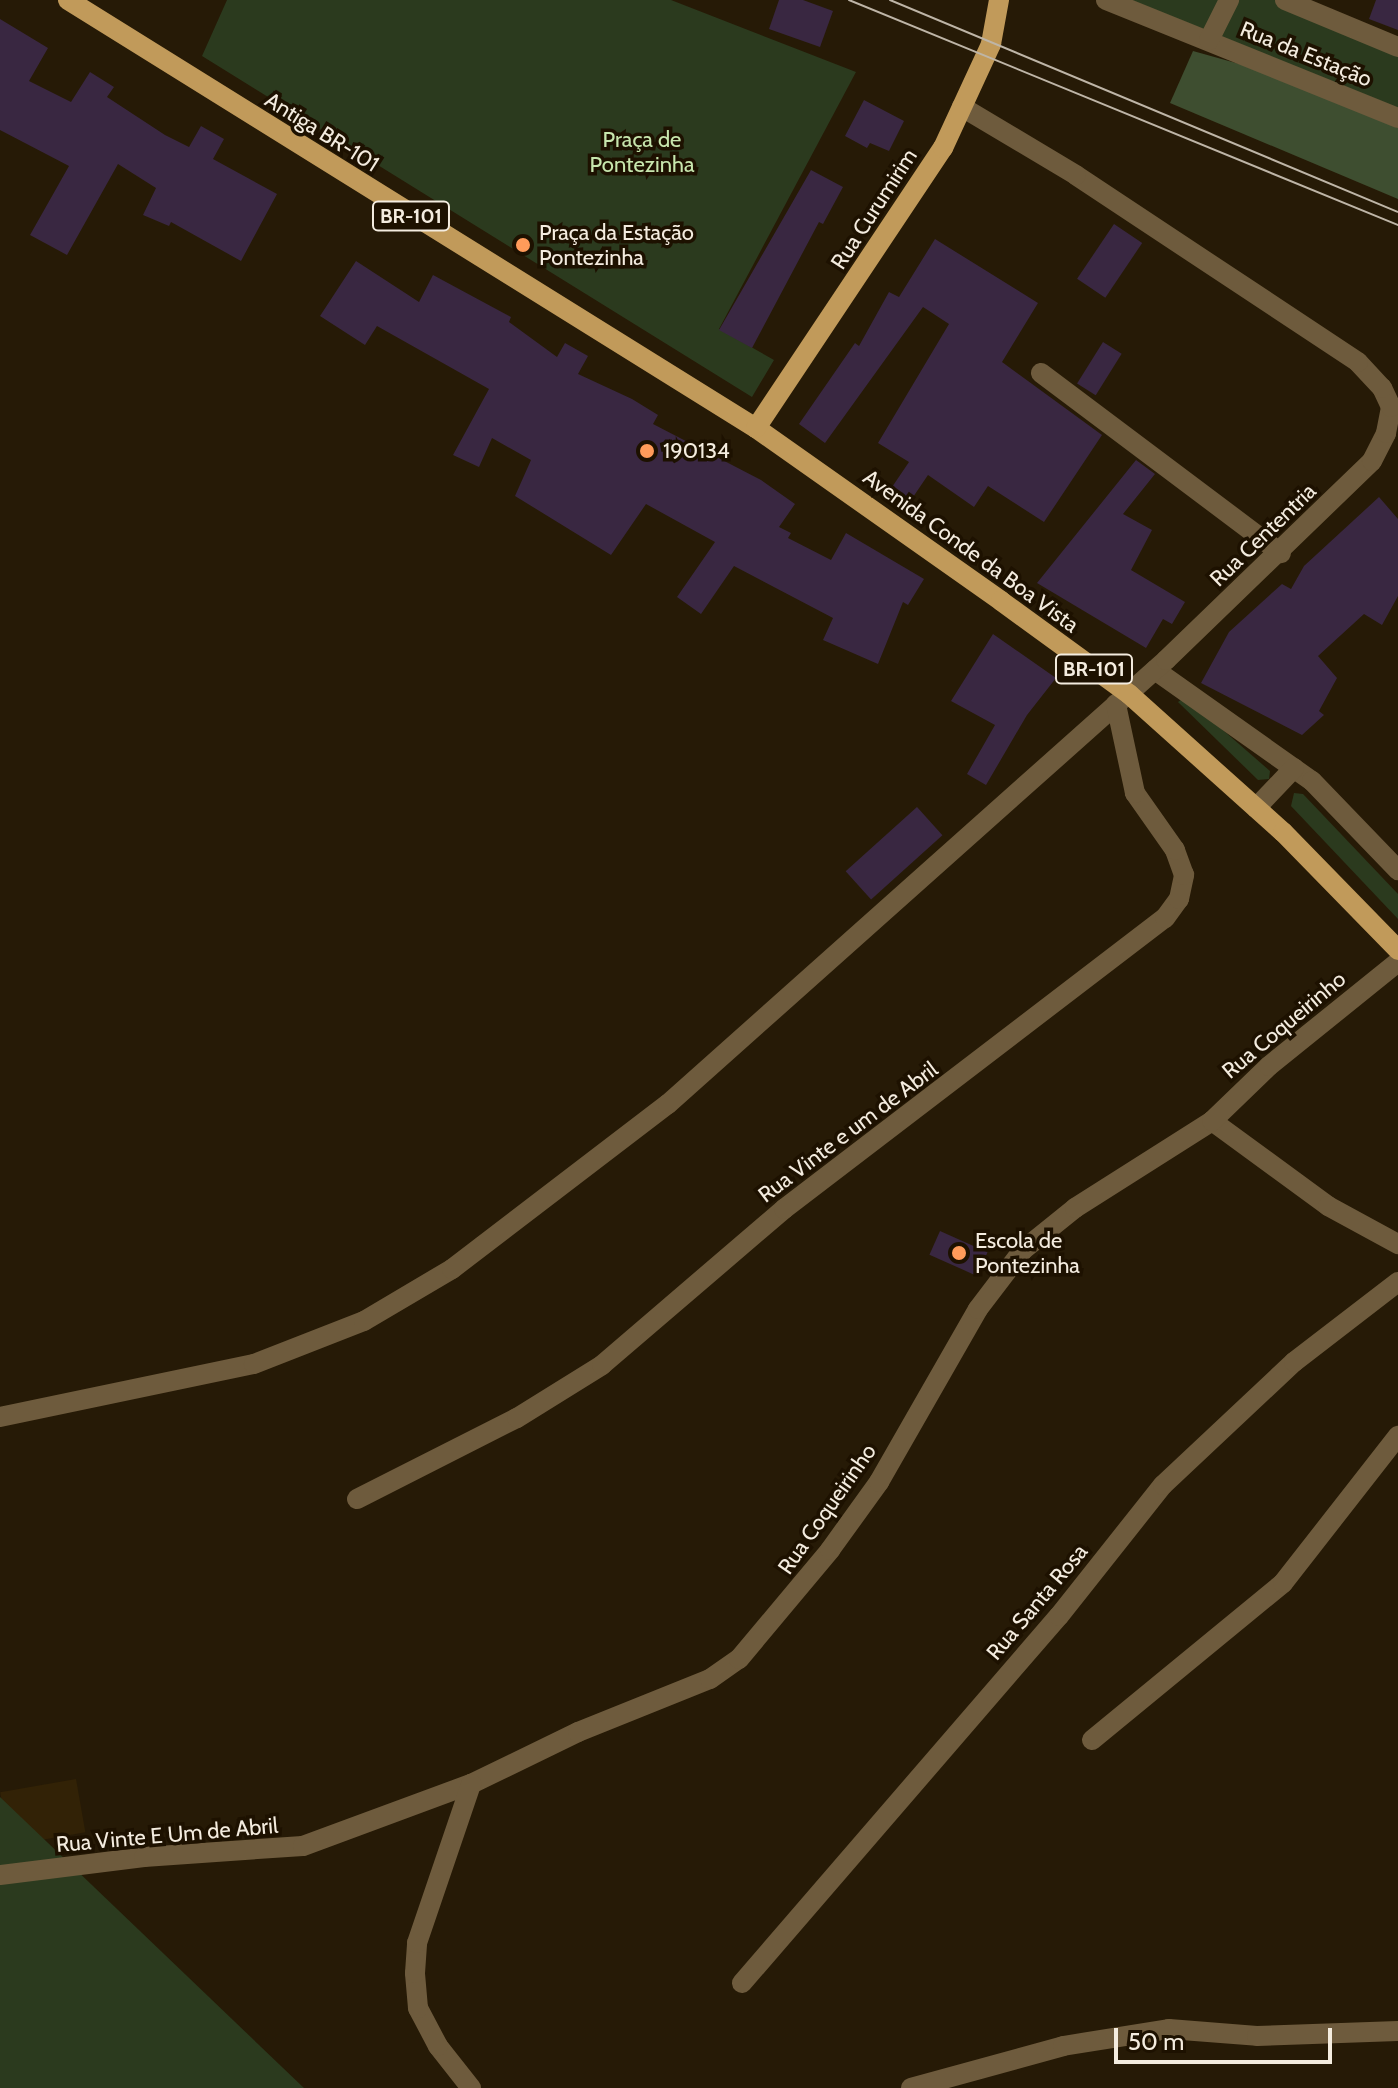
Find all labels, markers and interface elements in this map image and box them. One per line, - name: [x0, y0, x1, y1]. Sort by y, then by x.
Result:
- street label: Rua da Estação: [1236, 16, 1376, 92]
- street label: Antiga BR-101: [260, 87, 384, 177]
- park label: Praça de Pontezinha: [590, 126, 694, 178]
- street label: Rua Curumirim: [825, 144, 923, 274]
- road number: BR-101: [371, 200, 451, 232]
- place label: Praça da Estação Pontezinha: [539, 219, 694, 270]
- marker: Praça da Estação Pontezinha: [514, 236, 532, 254]
- place label: 190134: [663, 438, 730, 464]
- marker: 190134: [638, 442, 656, 460]
- street label: Avenida Conde da Boa Vista: [858, 464, 1084, 638]
- street label: Rua Cententria: [1205, 478, 1321, 592]
- road number: BR-101: [1054, 653, 1134, 685]
- street label: Rua Coqueirinho: [1217, 966, 1351, 1084]
- street label: Rua Vinte e um de Abril: [753, 1056, 943, 1208]
- place label: Escola de Pontezinha: [975, 1227, 1080, 1278]
- marker: Escola de Pontezinha: [950, 1244, 968, 1262]
- street label: Rua Coqueirinho: [772, 1439, 882, 1579]
- street label: Rua Santa Rosa: [981, 1539, 1093, 1665]
- street label: Rua Vinte E Um de Abril: [55, 1812, 279, 1858]
- scale bar: [1118, 2012, 1336, 2062]
- text: 50 m: [1128, 2027, 1184, 2056]

